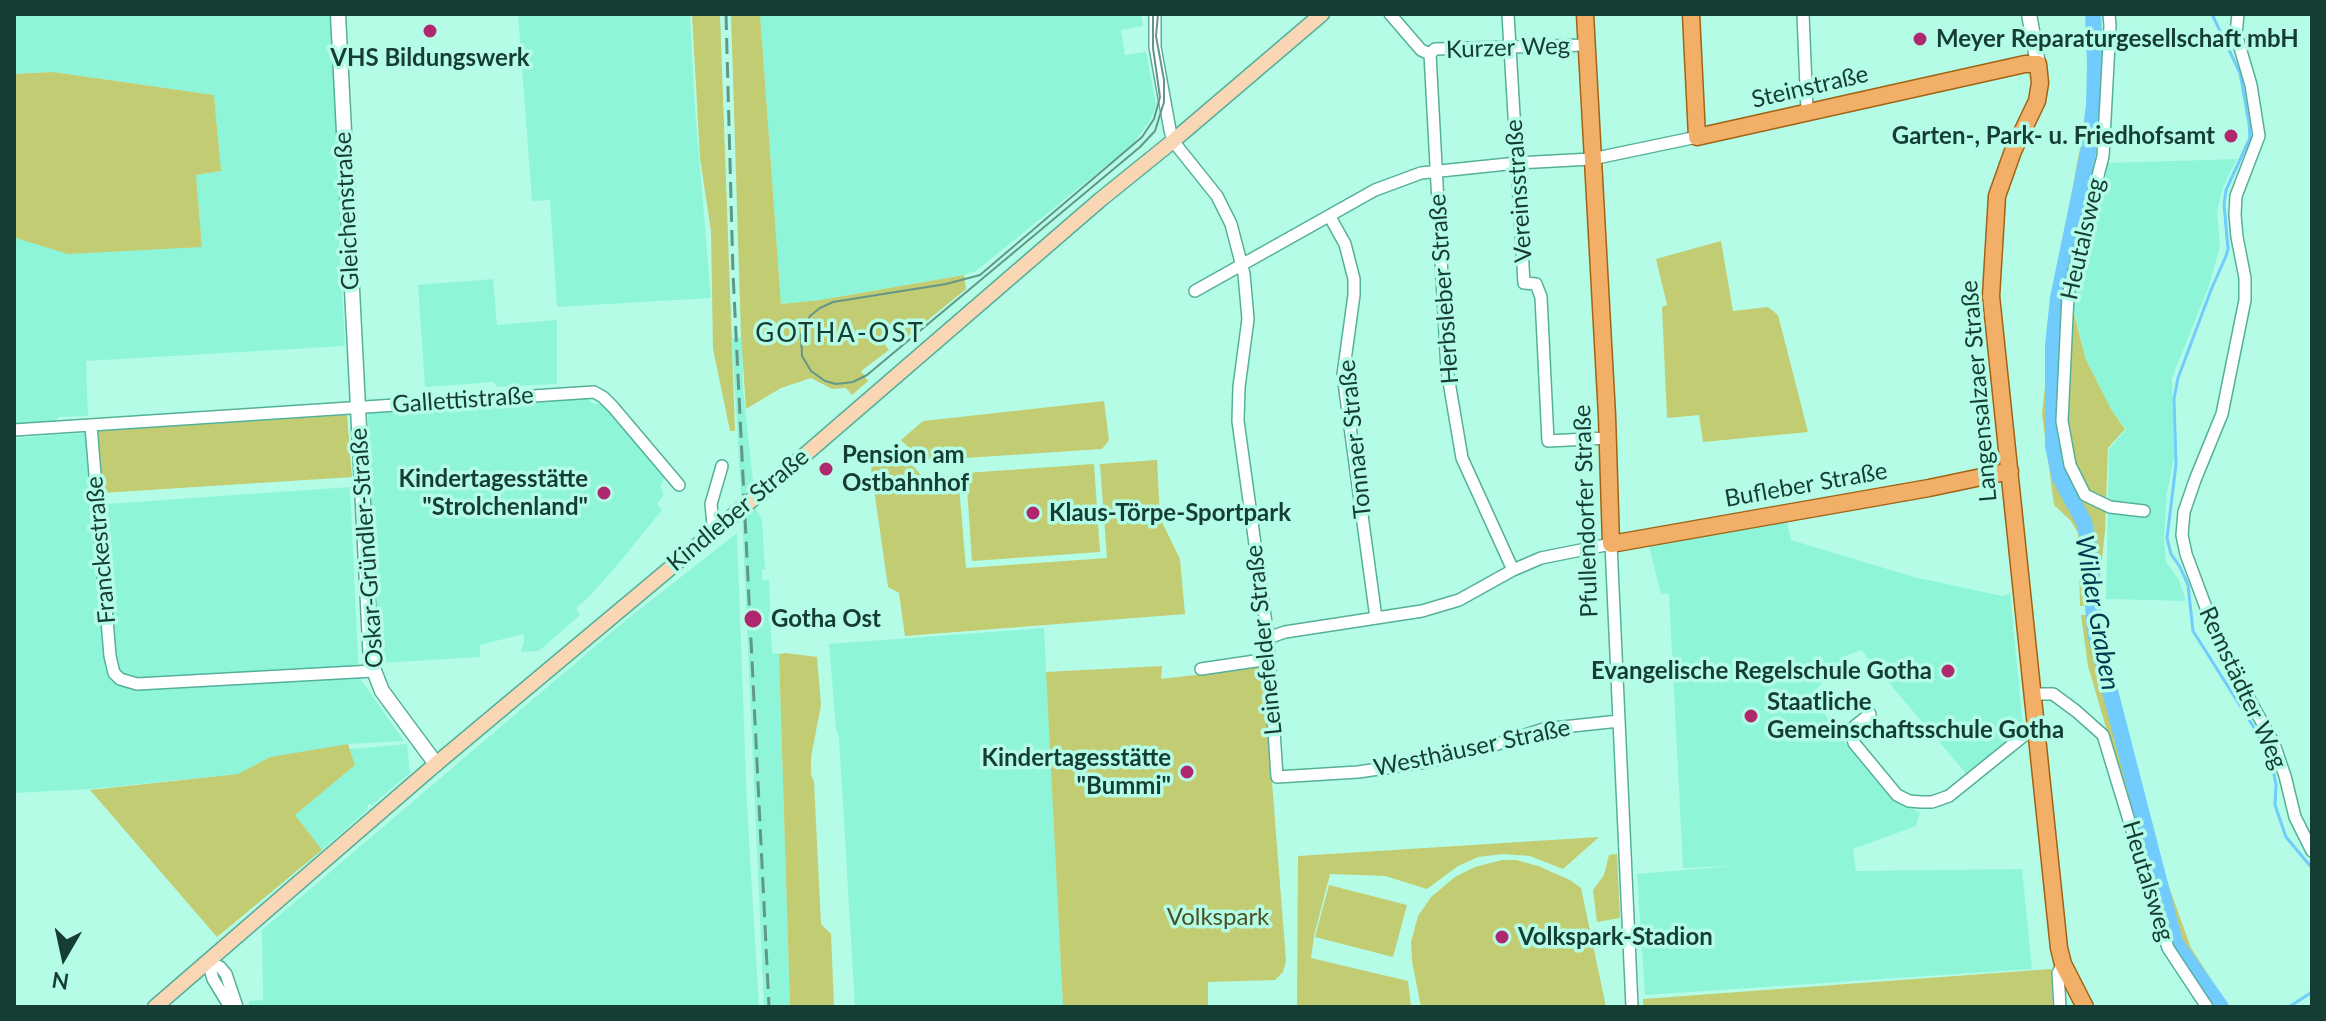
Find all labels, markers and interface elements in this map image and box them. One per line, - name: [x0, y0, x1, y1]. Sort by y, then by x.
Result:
- marker: VHS Bildungswerk: [421, 22, 439, 40]
- place label: Meyer Reparaturgesellschaft mbH: [1936, 25, 2299, 53]
- marker: Meyer Reparaturgesellschaft mbH: [1911, 30, 1929, 48]
- street label: Kurzer Weg: [1445, 31, 1571, 65]
- place label: VHS Bildungswerk: [330, 44, 530, 72]
- street label: Steinstraße: [1749, 60, 1871, 114]
- street label: Vereinsstraße: [1500, 118, 1538, 264]
- place label: Garten-, Park- u. Friedhofsamt: [1892, 122, 2215, 150]
- marker: Garten-, Park- u. Friedhofsamt: [2222, 127, 2240, 145]
- street label: Gleichenstraße: [328, 131, 366, 291]
- street label: Heutalsweg: [2055, 175, 2111, 303]
- street label: Herbsleber Straße: [1423, 193, 1465, 385]
- street label: Langensalzaer Straße: [1955, 279, 2003, 503]
- district label: GOTHA-OST: [755, 318, 925, 350]
- street label: Tonnaer Straße: [1332, 358, 1378, 520]
- street label: Gallettistraße: [391, 381, 535, 419]
- street label: Pfullendorfer Straße: [1568, 404, 1604, 618]
- street label: Oskar-Gründler-Straße: [344, 427, 390, 669]
- place label: Pension am Ostbahnhof: [842, 441, 969, 497]
- street label: Kindleber Straße: [661, 442, 815, 578]
- street label: Bufleber Straße: [1722, 457, 1890, 513]
- marker: Pension am Ostbahnhof: [817, 460, 835, 478]
- place label: Kindertagesstätte "Strolchenland": [399, 465, 588, 521]
- street label: Franckestraße: [80, 475, 122, 625]
- marker: Kindertagesstätte "Strolchenland": [595, 484, 613, 502]
- place label: Klaus-Törpe-Sportpark: [1049, 499, 1291, 527]
- marker: Klaus-Törpe-Sportpark: [1024, 504, 1042, 522]
- water label: Wilder Graben: [2068, 533, 2126, 693]
- street label: Leinefelder Straße: [1240, 543, 1288, 737]
- street label: Remstädter Weg: [2193, 602, 2293, 774]
- place label: Gotha Ost: [771, 605, 881, 633]
- marker: Gotha Ost: [742, 608, 764, 630]
- place label: Evangelische Regelschule Gotha: [1591, 657, 1932, 685]
- marker: Evangelische Regelschule Gotha: [1939, 662, 1957, 680]
- place label: Staatliche Gemeinschaftsschule Gotha: [1767, 688, 2064, 744]
- marker: Staatliche Gemeinschaftsschule Gotha: [1742, 707, 1760, 725]
- street label: Westhäuser Straße: [1371, 713, 1573, 783]
- place label: Kindertagesstätte "Bummi": [982, 744, 1171, 800]
- marker: Kindertagesstätte "Bummi": [1178, 763, 1196, 781]
- street label: Heutalsweg: [2116, 817, 2180, 945]
- park label: Volkspark: [1167, 903, 1269, 931]
- north arrow: [24, 917, 104, 997]
- place label: Volkspark-Stadion: [1518, 923, 1713, 951]
- marker: Volkspark-Stadion: [1493, 928, 1511, 946]
- text: N: [50, 967, 71, 996]

